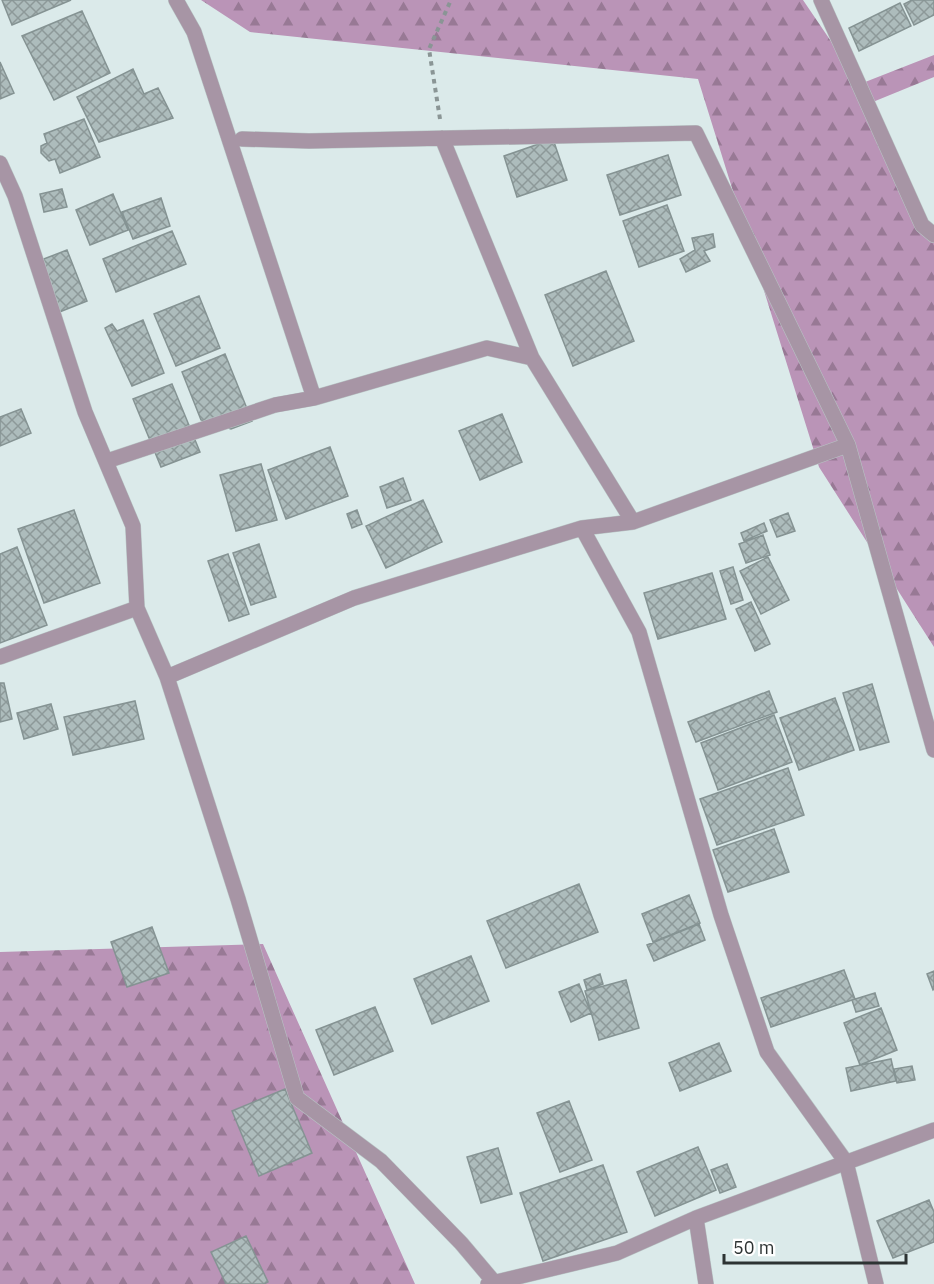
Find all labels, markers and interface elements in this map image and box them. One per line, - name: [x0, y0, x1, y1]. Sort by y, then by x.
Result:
- scale bar: [724, 1227, 906, 1265]
- text: 50 m: [733, 1236, 775, 1259]

